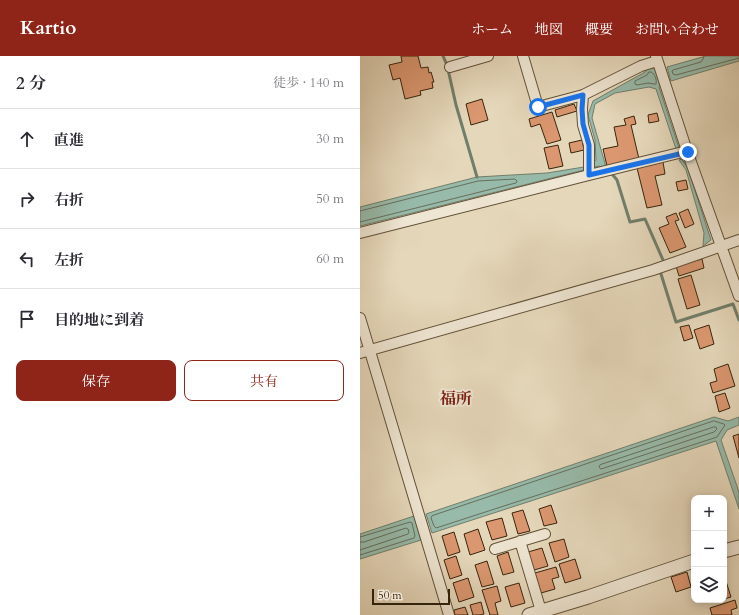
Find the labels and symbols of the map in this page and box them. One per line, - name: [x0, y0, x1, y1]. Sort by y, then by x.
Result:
- route start: [529, 98, 547, 116]
- route end: [679, 143, 697, 161]
- district label: 福所: [439, 388, 472, 410]
- scale bar: [372, 587, 450, 606]

